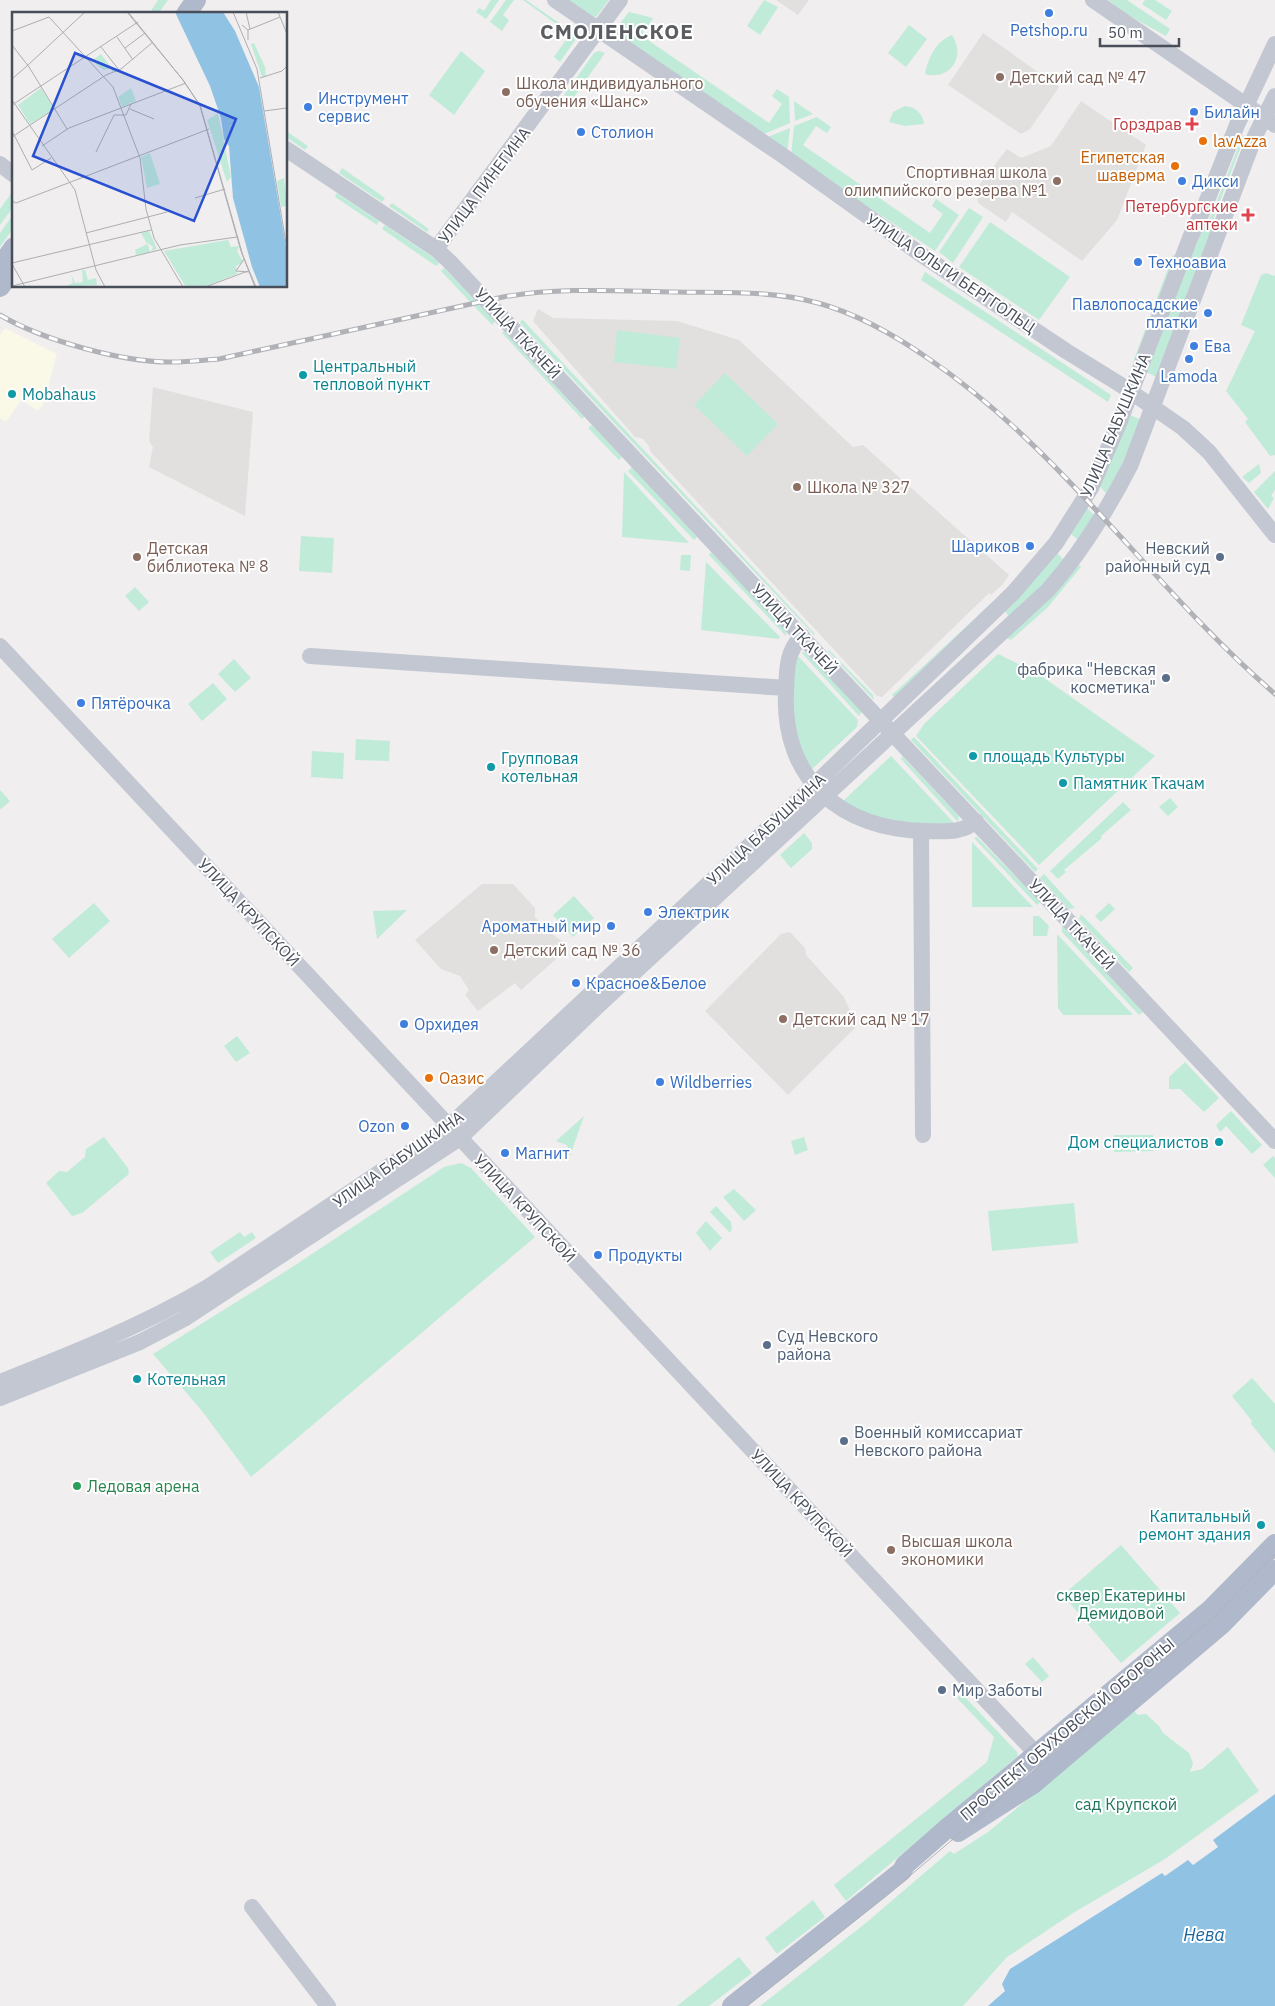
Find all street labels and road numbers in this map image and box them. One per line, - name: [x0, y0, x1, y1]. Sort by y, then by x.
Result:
- street label: УЛИЦА ПИНЕГИНА: [434, 123, 534, 247]
- street label: УЛИЦА ОЛЬГИ БЕРГГОЛЬЦ: [862, 209, 1040, 337]
- street label: УЛИЦА ТКАЧЕЙ: [471, 283, 565, 383]
- street label: УЛИЦА БАБУШКИНА: [1075, 350, 1155, 500]
- street label: УЛИЦА ТКАЧЕЙ: [748, 579, 842, 679]
- street label: УЛИЦА БАБУШКИНА: [702, 769, 830, 889]
- street label: УЛИЦА КРУПСКОЙ: [194, 854, 304, 970]
- street label: УЛИЦА ТКАЧЕЙ: [1025, 874, 1119, 974]
- street label: УЛИЦА БАБУШКИНА: [329, 1106, 467, 1212]
- street label: УЛИЦА КРУПСКОЙ: [470, 1150, 580, 1266]
- street label: УЛИЦА КРУПСКОЙ: [747, 1445, 857, 1561]
- street label: ПРОСПЕКТ ОБУХОВСКОЙ ОБОРОНЫ: [956, 1633, 1178, 1825]

